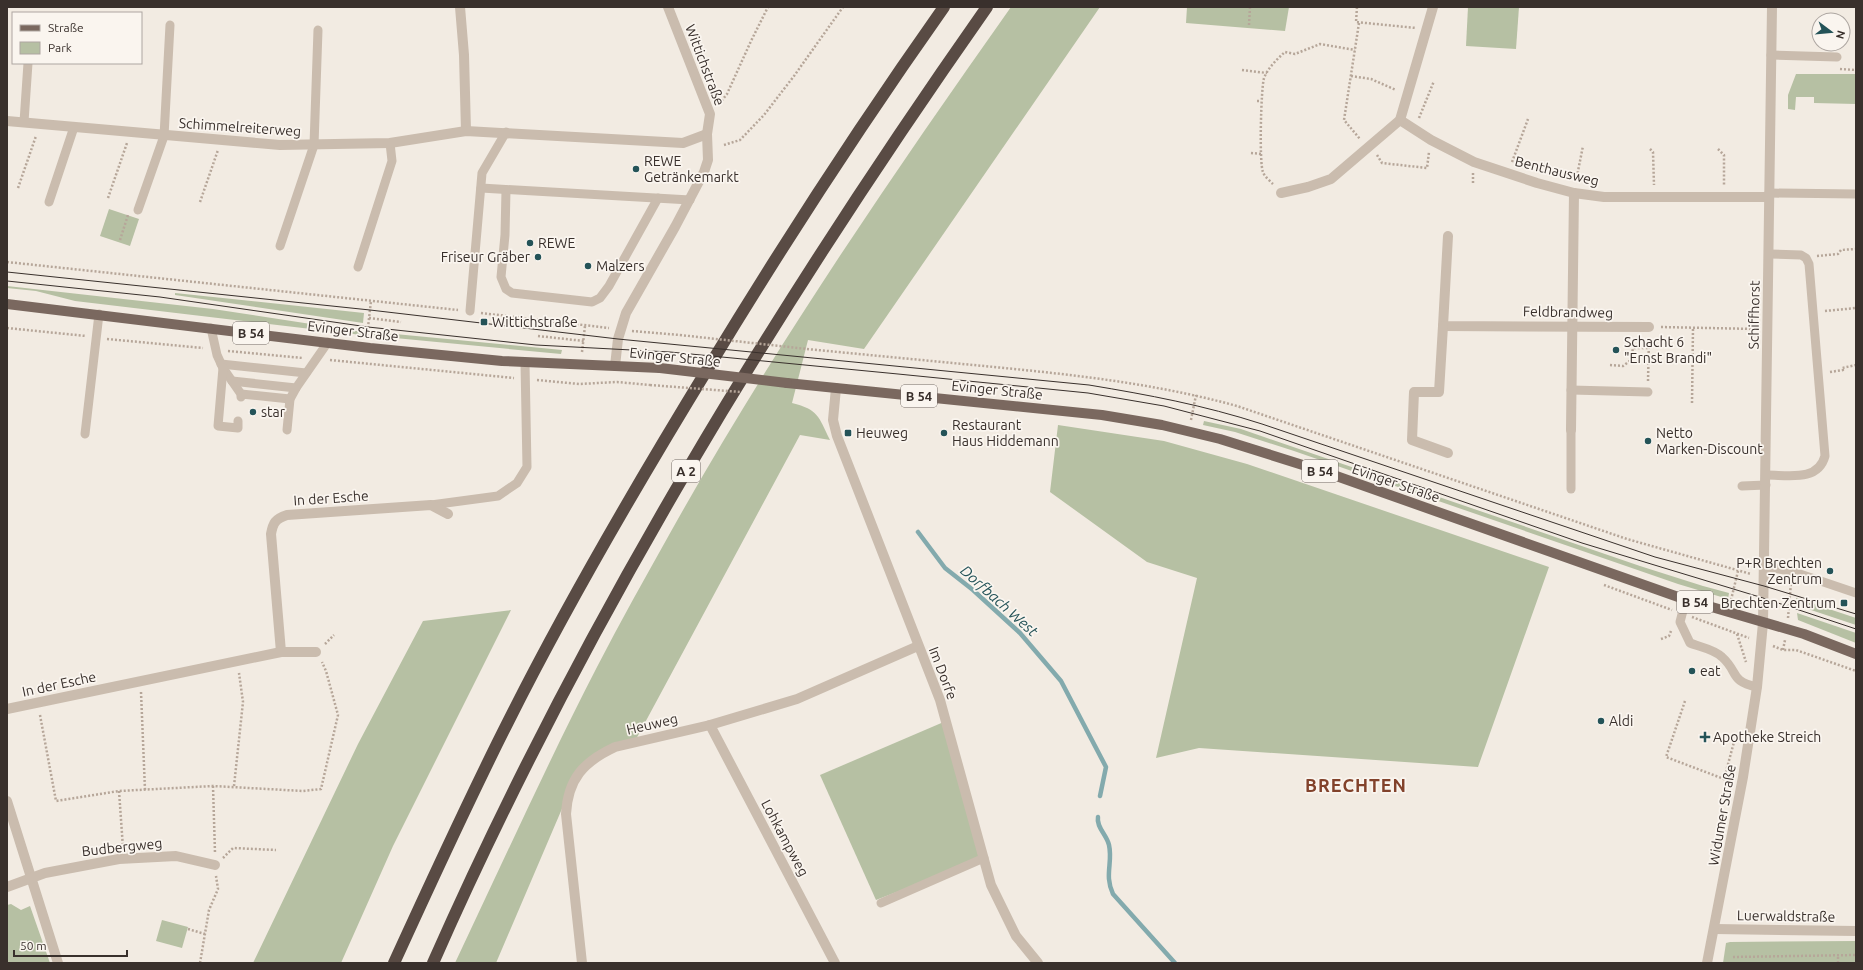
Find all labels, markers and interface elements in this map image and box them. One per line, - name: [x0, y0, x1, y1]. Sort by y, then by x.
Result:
- legend: [12, 12, 142, 64]
- north arrow: [1811, 12, 1851, 52]
- text: Straße: [48, 21, 84, 34]
- street label: Wittichstraße: [682, 22, 728, 108]
- text: N: [1834, 29, 1848, 40]
- text: Park: [48, 41, 72, 54]
- street label: Schimmelreiterweg: [178, 115, 302, 139]
- place label: REWE Getränkemarkt: [644, 153, 739, 185]
- street label: Benthausweg: [1513, 153, 1601, 189]
- marker: REWE Getränkemarkt: [631, 164, 641, 174]
- place label: REWE: [538, 235, 576, 251]
- marker: REWE: [525, 238, 535, 248]
- place label: Friseur Gräber: [441, 249, 531, 265]
- marker: Friseur Gräber: [533, 252, 543, 262]
- place label: Malzers: [596, 258, 644, 274]
- marker: Malzers: [583, 261, 593, 271]
- street label: Schiffhorst: [1745, 280, 1763, 350]
- street label: Feldbrandweg: [1523, 303, 1613, 321]
- place label: Wittichstraße: [492, 314, 578, 330]
- street label: Evinger Straße: [307, 317, 399, 345]
- marker: Wittichstraße: [479, 317, 489, 327]
- road number: B 54: [233, 322, 269, 344]
- place label: Schacht 6 "Ernst Brandi": [1624, 334, 1712, 366]
- street label: Evinger Straße: [629, 344, 721, 370]
- marker: Schacht 6 "Ernst Brandi": [1611, 345, 1621, 355]
- street label: Evinger Straße: [951, 377, 1043, 403]
- road number: B 54: [901, 385, 937, 407]
- place label: star: [261, 404, 286, 420]
- marker: star: [248, 407, 258, 417]
- place label: Restaurant Haus Hiddemann: [952, 417, 1059, 449]
- place label: Heuweg: [856, 425, 908, 441]
- place label: Netto Marken-Discount: [1656, 425, 1763, 457]
- marker: Heuweg: [843, 428, 853, 438]
- marker: Restaurant Haus Hiddemann: [939, 428, 949, 438]
- marker: Netto Marken-Discount: [1643, 436, 1653, 446]
- road number: A 2: [672, 460, 700, 482]
- road number: B 54: [1302, 460, 1338, 482]
- street label: Evinger Straße: [1350, 461, 1442, 505]
- street label: In der Esche: [293, 487, 369, 509]
- place label: P+R Brechten Zentrum: [1736, 555, 1822, 587]
- water label: Dorfbach West: [957, 562, 1042, 640]
- marker: P+R Brechten Zentrum: [1825, 566, 1835, 576]
- road number: B 54: [1677, 591, 1713, 613]
- place label: Brechten Zentrum: [1721, 595, 1836, 611]
- marker: Brechten Zentrum: [1839, 598, 1849, 608]
- street label: Im Dorfe: [926, 644, 960, 702]
- place label: eat: [1700, 663, 1721, 679]
- marker: eat: [1687, 666, 1697, 676]
- street label: In der Esche: [20, 668, 98, 700]
- street label: Heuweg: [625, 710, 679, 738]
- place label: Aldi: [1609, 713, 1633, 729]
- marker: Aldi: [1596, 716, 1606, 726]
- place label: Apotheke Streich: [1713, 729, 1821, 745]
- marker: Apotheke Streich: [1700, 732, 1710, 742]
- street label: Widumer Straße: [1705, 763, 1739, 867]
- district label: BRECHTEN: [1305, 775, 1407, 795]
- street label: Lohkampweg: [758, 797, 812, 879]
- street label: Budbergweg: [81, 835, 163, 859]
- street label: Luerwaldstraße: [1737, 907, 1835, 925]
- scale bar: [14, 932, 127, 958]
- text: 50 m: [20, 939, 47, 952]

